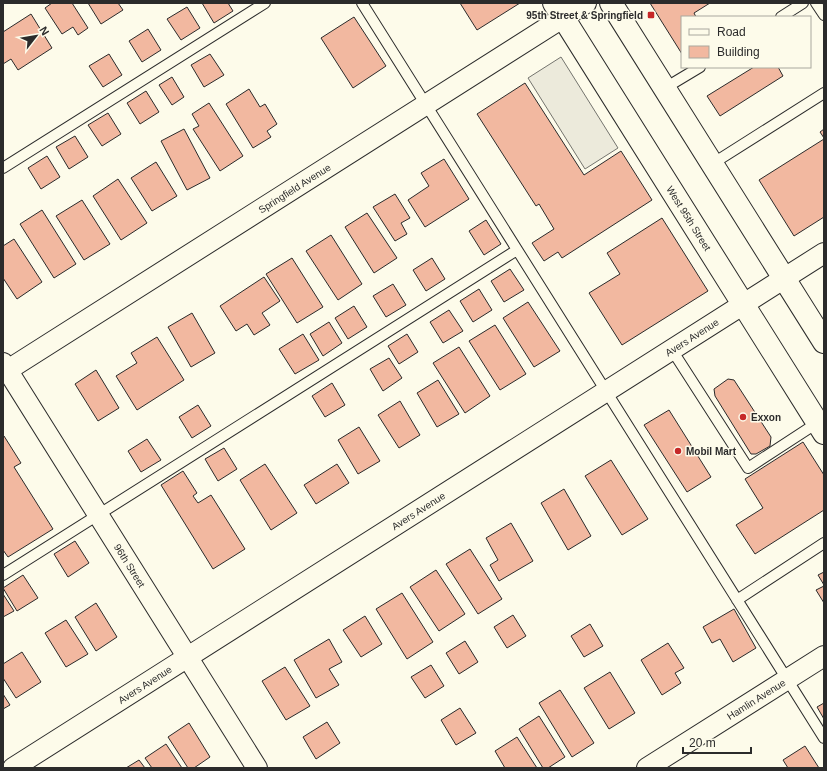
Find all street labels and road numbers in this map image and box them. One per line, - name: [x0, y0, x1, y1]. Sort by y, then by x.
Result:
- street label: Springfield Avenue: [256, 161, 333, 215]
- street label: West 95th Street: [665, 184, 714, 253]
- street label: Avers Avenue: [663, 316, 721, 358]
- street label: Avers Avenue: [389, 489, 447, 532]
- street label: 96th Street: [112, 542, 148, 589]
- street label: Avers Avenue: [116, 663, 174, 705]
- street label: Hamlin Avenue: [725, 676, 788, 722]

